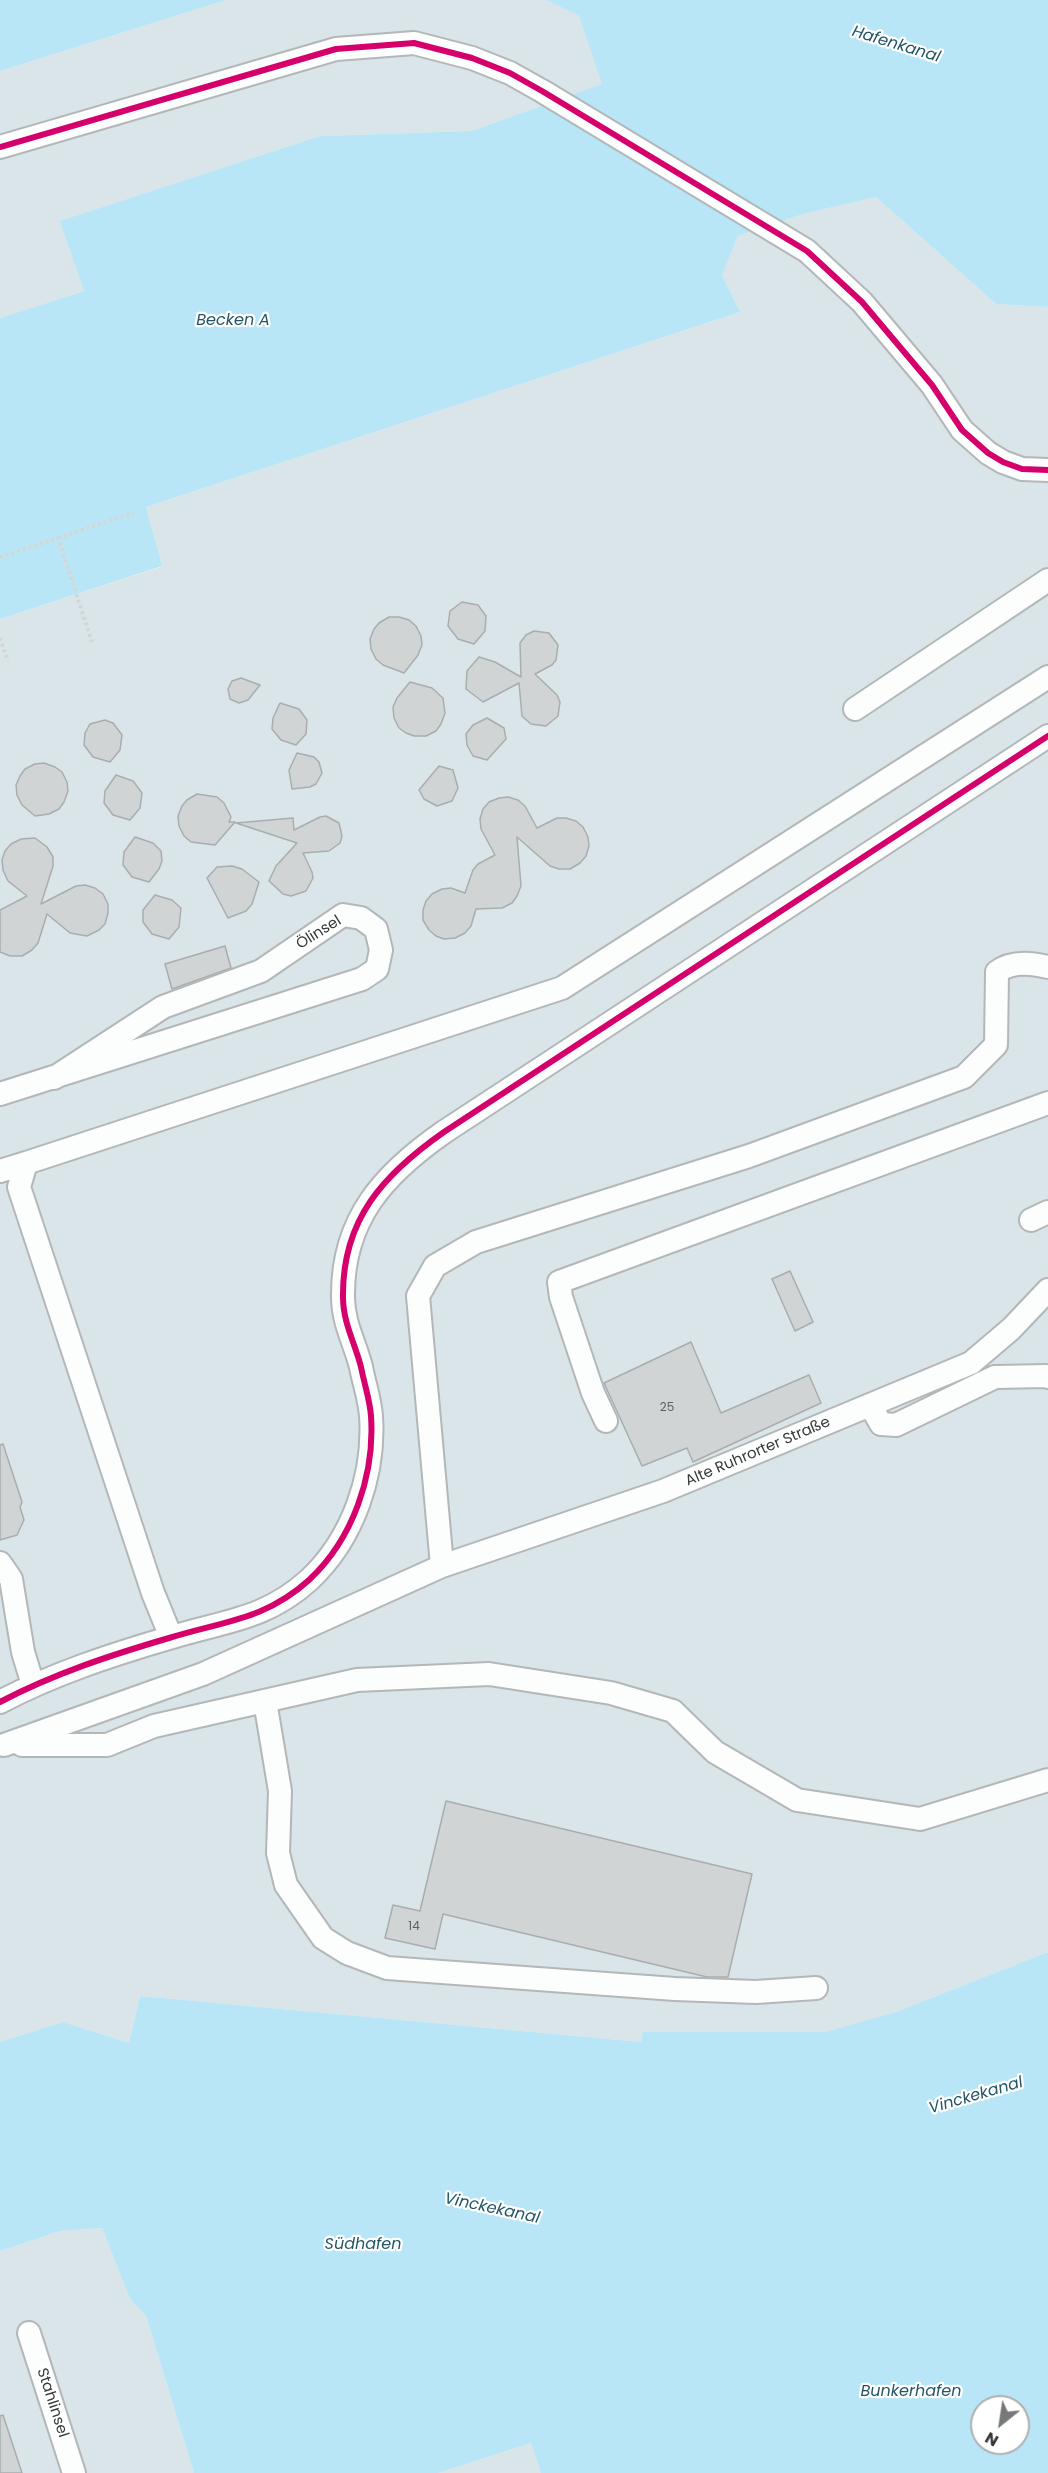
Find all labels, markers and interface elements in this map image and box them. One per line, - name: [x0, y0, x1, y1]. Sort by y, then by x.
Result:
- water label: Hafenkanal: [850, 22, 942, 68]
- water label: Becken A: [196, 311, 270, 331]
- street label: Ölinsel: [293, 912, 345, 954]
- house number: 25: [660, 1401, 674, 1415]
- street label: Alte Ruhrorter Straße: [683, 1413, 833, 1491]
- house number: 14: [408, 1920, 420, 1934]
- water label: Vinckekanal: [927, 2073, 1025, 2119]
- water label: Vinckekanal: [443, 2190, 541, 2228]
- water label: Südhafen: [325, 2235, 401, 2255]
- street label: Stahlinsel: [32, 2366, 72, 2440]
- water label: Bunkerhafen: [861, 2382, 961, 2402]
- north arrow: [970, 2395, 1030, 2455]
- text: N: [981, 2426, 1003, 2452]

